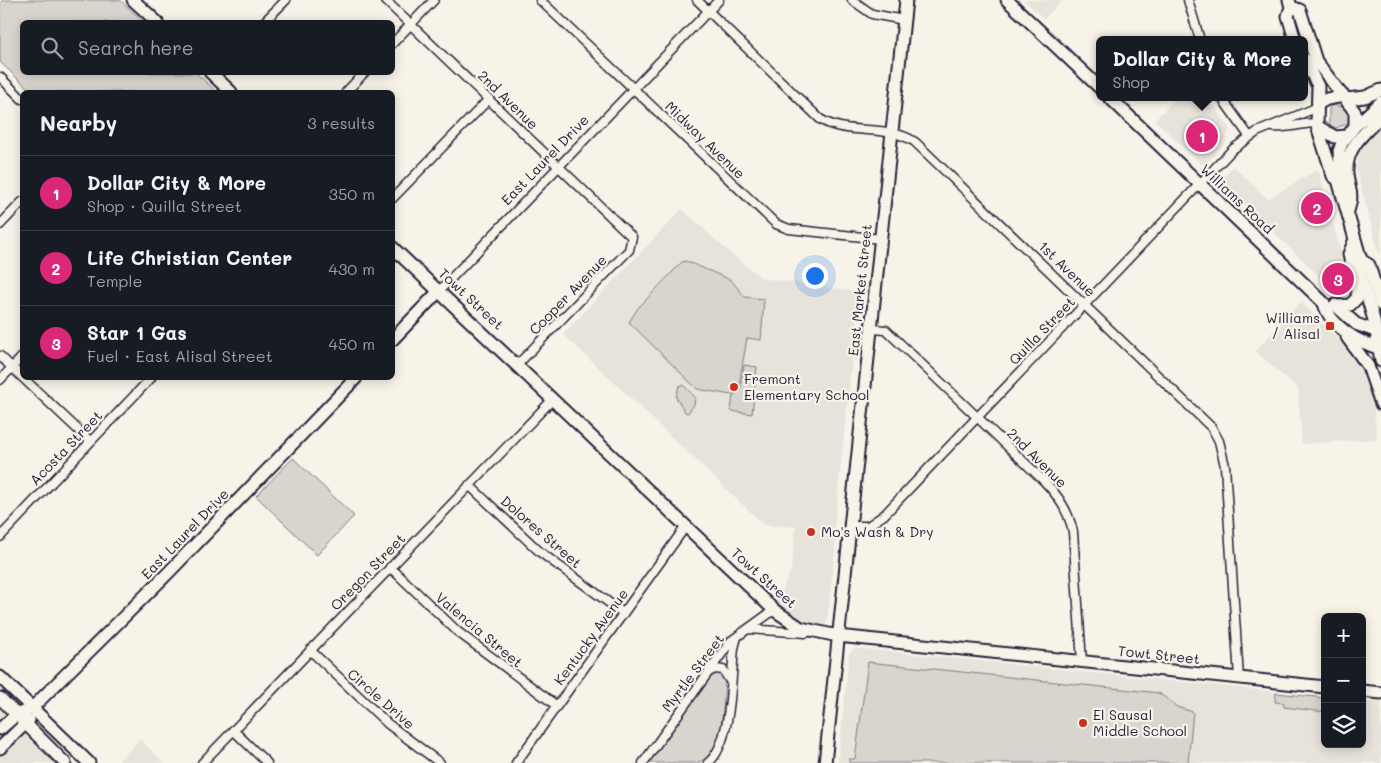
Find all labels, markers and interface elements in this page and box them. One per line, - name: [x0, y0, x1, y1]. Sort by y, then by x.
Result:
- search box: [20, 20, 395, 75]
- icon: search: [38, 34, 66, 62]
- text: Search here: [78, 35, 194, 60]
- popup: [1096, 36, 1308, 101]
- text: Dollar City & More: [1112, 46, 1292, 71]
- street label: 2nd Avenue: [474, 66, 543, 133]
- text: Shop: [1112, 71, 1150, 92]
- street label: Midway Avenue: [661, 97, 749, 183]
- text: Nearby: [40, 109, 117, 136]
- street label: East Laurel Drive: [497, 110, 593, 209]
- text: 3 results: [307, 112, 375, 133]
- pin: 1: [1186, 117, 1218, 155]
- street label: Williams Road: [1197, 160, 1278, 238]
- text: Dollar City & More: [87, 170, 266, 195]
- text: 1: [52, 183, 60, 204]
- text: 350 m: [329, 183, 375, 204]
- pin: 2: [1301, 189, 1333, 227]
- text: Shop · Quilla Street: [87, 195, 242, 216]
- street label: East Market Street: [843, 223, 876, 357]
- street label: 1st Avenue: [1035, 237, 1100, 301]
- text: Life Christian Center: [87, 245, 292, 270]
- street label: Cooper Avenue: [525, 251, 611, 339]
- text: 2: [52, 258, 60, 279]
- text: 430 m: [328, 258, 375, 279]
- pin: 3: [1322, 260, 1354, 298]
- your location: [802, 263, 828, 289]
- street label: Towt Street: [435, 264, 508, 334]
- text: Temple: [87, 270, 142, 291]
- street label: Quilla Street: [1004, 293, 1079, 369]
- place label: Williams / Alisal: [1265, 308, 1320, 343]
- text: Star 1 Gas: [87, 320, 187, 345]
- marker: Williams / Alisal: [1324, 320, 1336, 332]
- text: 3: [51, 333, 61, 354]
- text: 450 m: [329, 333, 375, 354]
- text: Fuel · East Alisal Street: [87, 345, 273, 366]
- place label: Fremont Elementary School: [744, 369, 870, 404]
- marker: Fremont Elementary School: [728, 381, 740, 393]
- street label: Acosta Street: [25, 406, 106, 489]
- street label: 2nd Avenue: [1003, 424, 1071, 492]
- street label: East Laurel Drive: [137, 484, 233, 583]
- street label: Dolores Street: [497, 491, 586, 572]
- place label: Mo's Wash & Dry: [821, 522, 934, 541]
- marker: Mo's Wash & Dry: [805, 526, 817, 538]
- street label: Oregon Street: [326, 529, 409, 614]
- street label: Towt Street: [727, 543, 801, 612]
- street label: Kentucky Avenue: [549, 585, 632, 689]
- street label: Valencia Street: [432, 588, 527, 672]
- map controls: [1321, 613, 1366, 748]
- button: +: [1321, 613, 1366, 658]
- street label: Myrtle Street: [657, 630, 728, 716]
- street label: Towt Street: [1117, 641, 1201, 668]
- button: −: [1321, 658, 1366, 703]
- street label: Circle Drive: [344, 664, 419, 733]
- button: layers: [1321, 703, 1366, 748]
- place label: El Sausal Middle School: [1093, 705, 1187, 740]
- marker: El Sausal Middle School: [1077, 717, 1089, 729]

